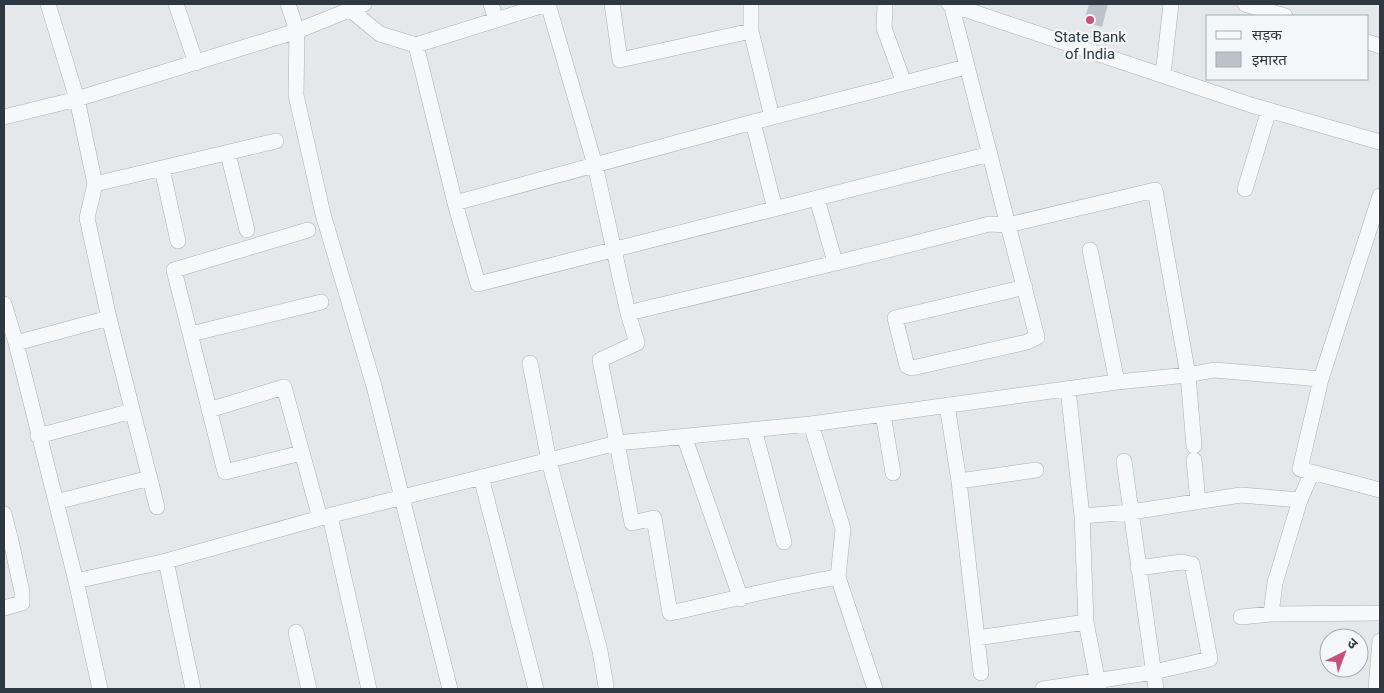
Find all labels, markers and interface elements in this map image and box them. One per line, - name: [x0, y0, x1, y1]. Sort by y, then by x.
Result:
- marker: State Bank of India: [1084, 14, 1096, 26]
- legend: [1206, 15, 1369, 80]
- text: सड़क: [1252, 26, 1282, 44]
- place label: State Bank of India: [1054, 28, 1126, 63]
- text: इमारत: [1252, 51, 1287, 69]
- north arrow: [1319, 628, 1369, 678]
- text: उ: [1344, 635, 1362, 653]

